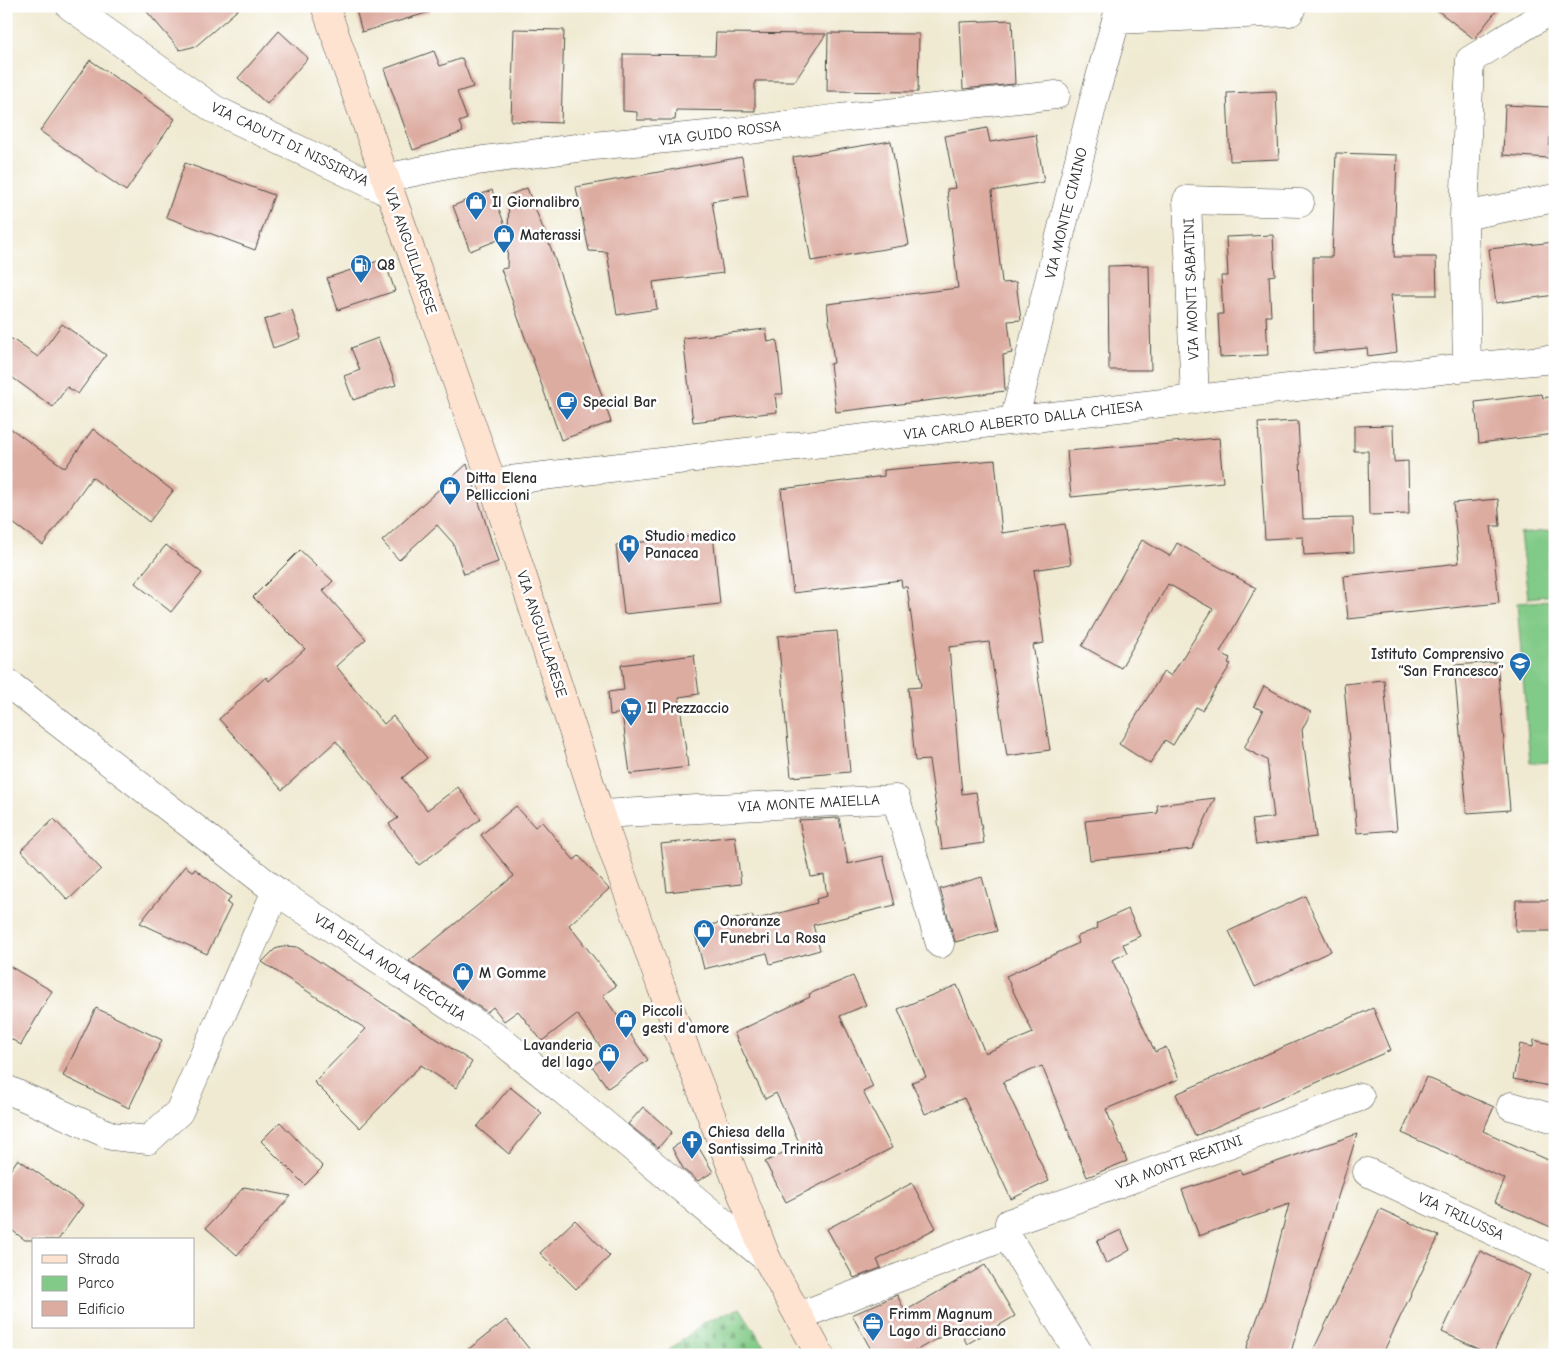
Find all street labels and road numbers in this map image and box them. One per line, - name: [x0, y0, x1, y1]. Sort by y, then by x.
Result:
- street label: VIA CADUTI DI NISSIRIYA: [208, 98, 372, 190]
- street label: VIA GUIDO ROSSA: [658, 117, 782, 149]
- street label: VIA MONTE CIMINO: [1041, 146, 1091, 280]
- street label: VIA ANGUILLARESE: [381, 186, 441, 316]
- street label: VIA MONTI SABATINI: [1180, 218, 1202, 360]
- street label: VIA CARLO ALBERTO DALLA CHIESA: [903, 396, 1144, 444]
- street label: VIA ANGUILLARESE: [513, 568, 571, 700]
- street label: VIA MONTE MAIELLA: [738, 790, 880, 816]
- street label: VIA DELLA MOLA VECCHIA: [311, 909, 469, 1025]
- street label: VIA MONTI REATINI: [1113, 1131, 1245, 1193]
- street label: VIA TRILUSSA: [1415, 1188, 1507, 1244]

